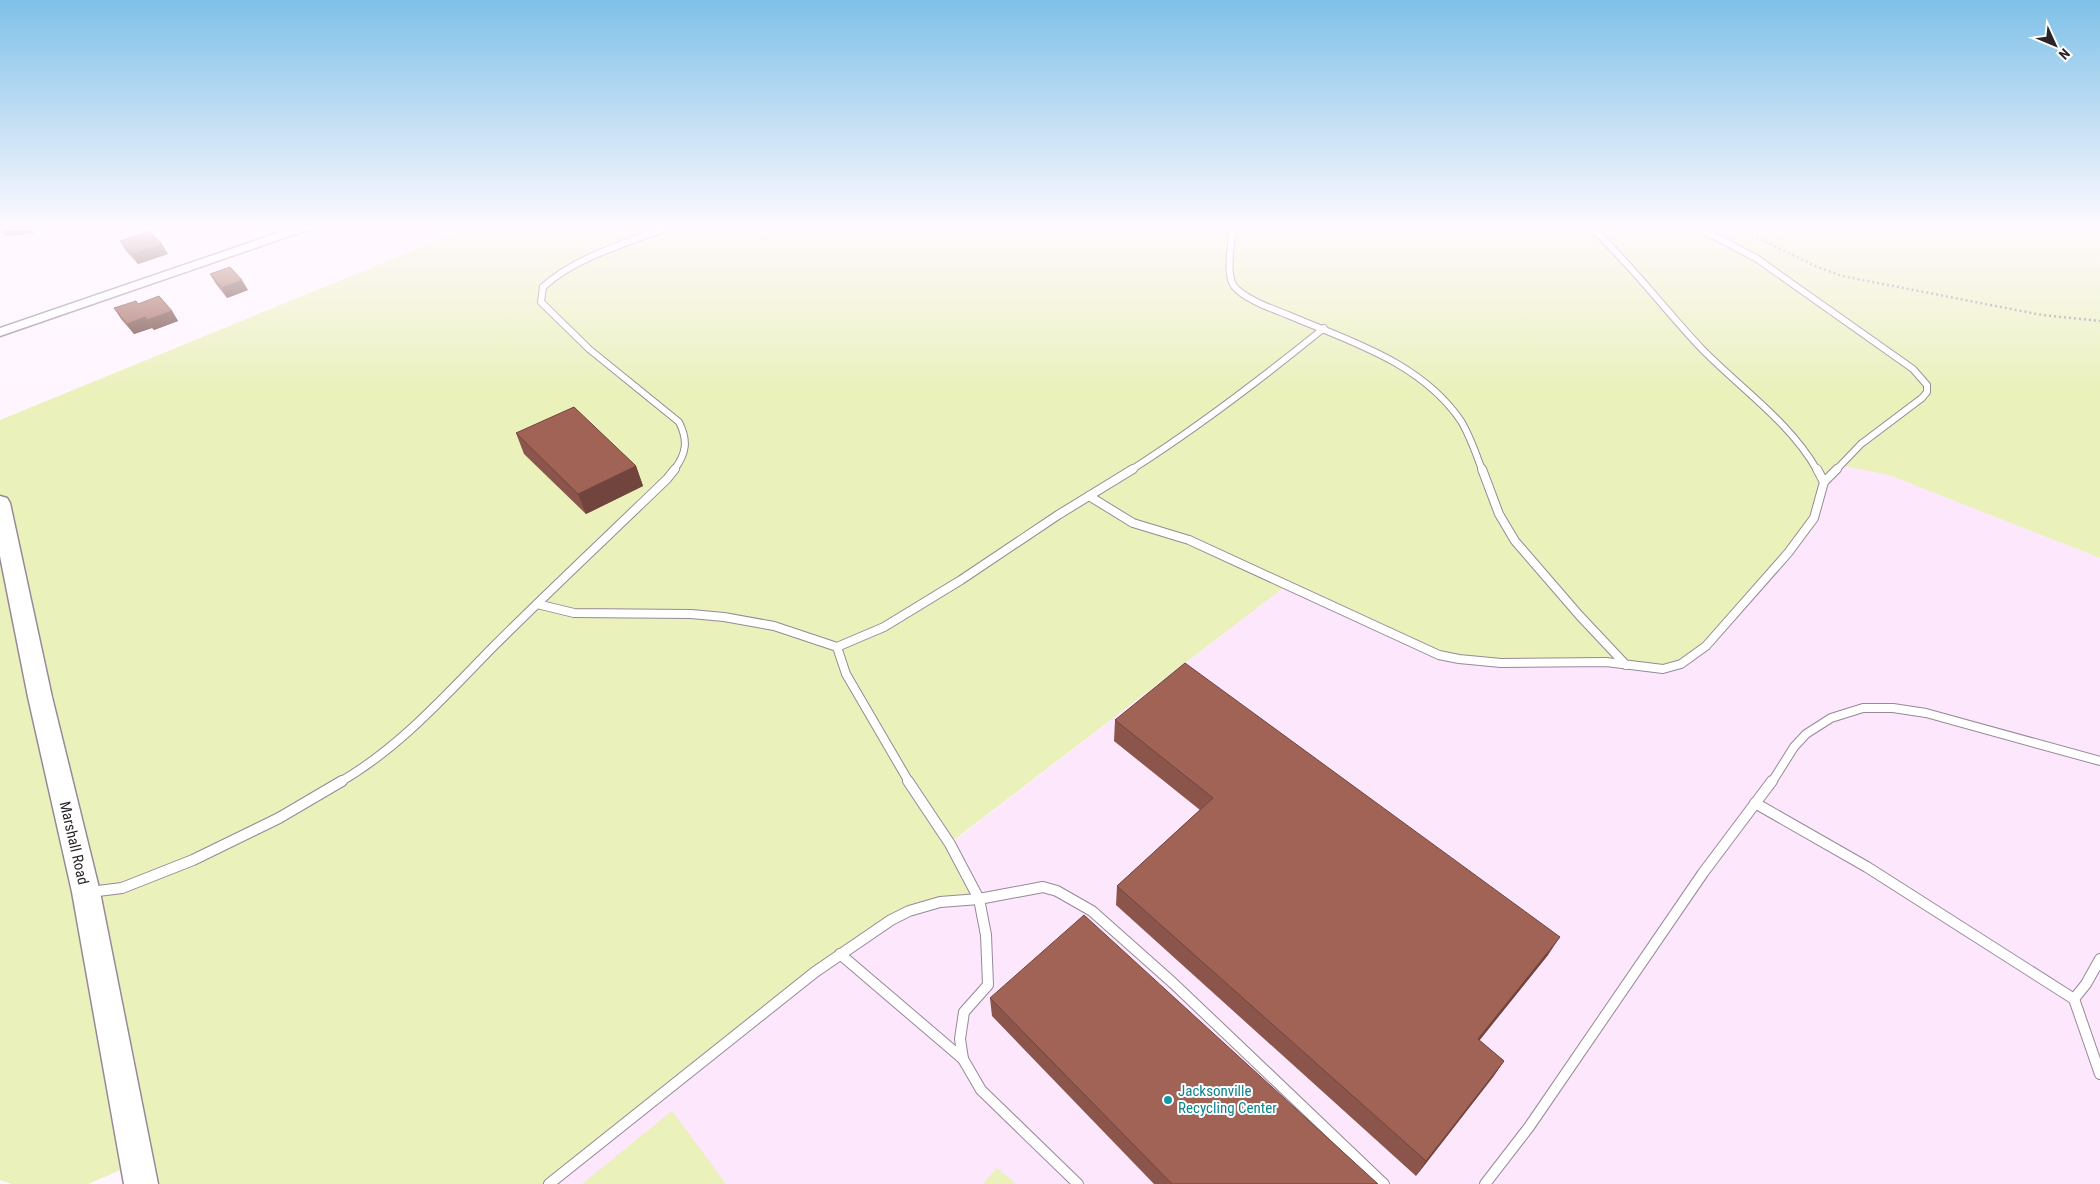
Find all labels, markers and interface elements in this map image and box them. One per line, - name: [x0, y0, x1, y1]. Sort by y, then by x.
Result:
- north arrow: [2030, 20, 2080, 70]
- text: N: [2056, 45, 2073, 63]
- street label: Marshall Road: [56, 800, 92, 886]
- place label: Jacksonville Recycling Center: [1178, 1082, 1277, 1117]
- marker: Jacksonville Recycling Center: [1162, 1094, 1174, 1106]

